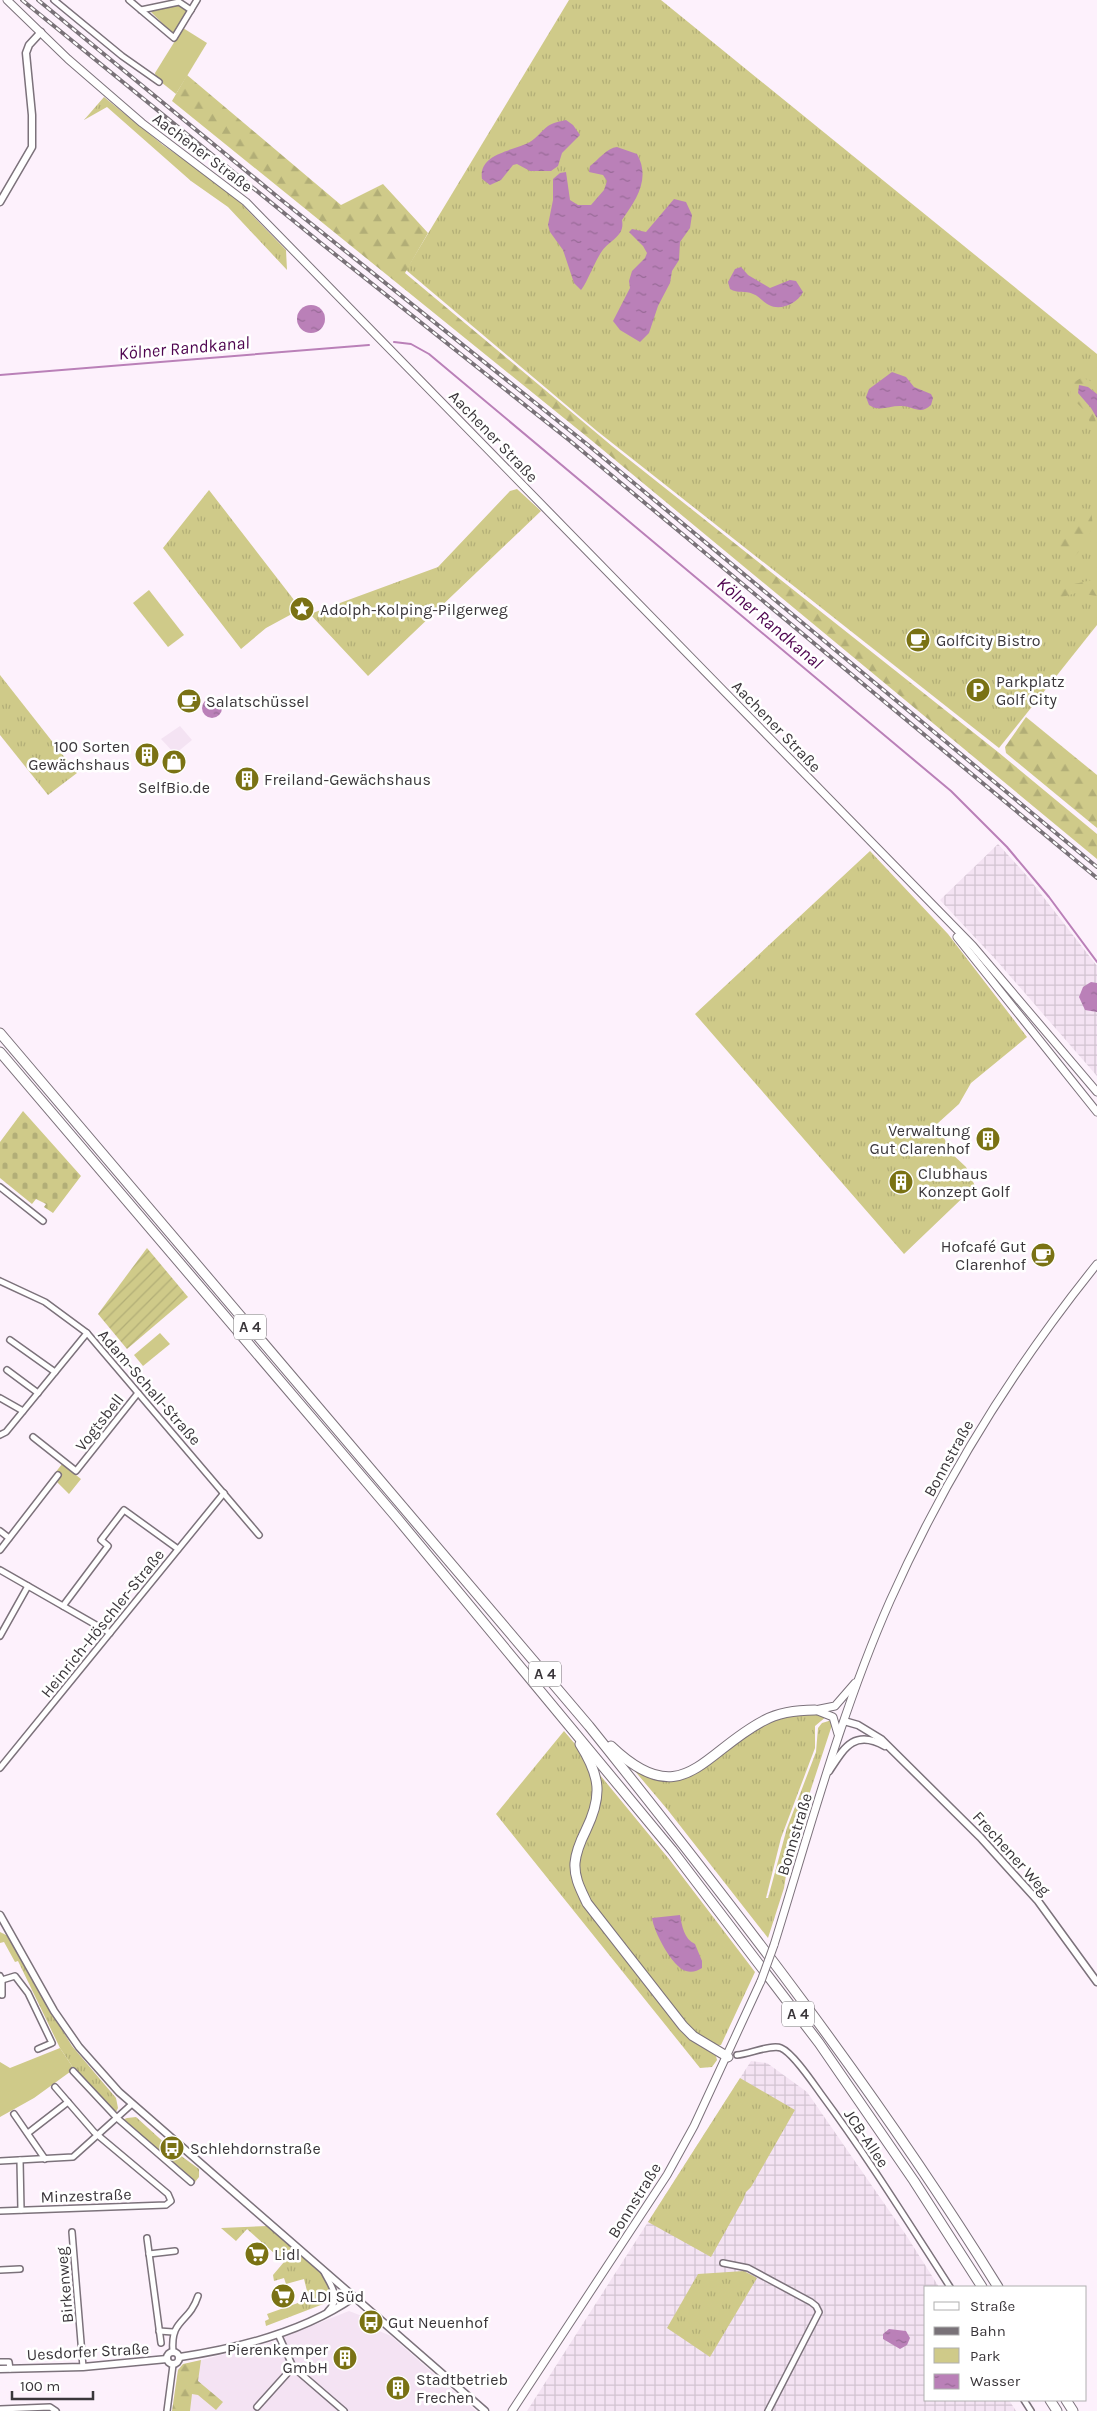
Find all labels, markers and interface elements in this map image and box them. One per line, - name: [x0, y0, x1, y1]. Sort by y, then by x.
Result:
- street label: Aachener Straße: [149, 109, 256, 196]
- water label: Kölner Randkanal: [118, 331, 251, 365]
- street label: Aachener Straße: [445, 387, 542, 486]
- water label: Kölner Randkanal: [713, 572, 828, 674]
- place icon: Adolph-Kolping-Pilgerweg: [289, 596, 315, 622]
- place label: Adolph-Kolping-Pilgerweg: [320, 600, 508, 619]
- cafe icon: GolfCity Bistro: [905, 627, 931, 653]
- place label: GolfCity Bistro: [936, 631, 1041, 650]
- place label: Parkplatz Golf City: [996, 672, 1065, 709]
- street label: Aachener Straße: [728, 677, 825, 776]
- parking icon: Parkplatz Golf City: [965, 677, 991, 703]
- cafe icon: Salatschüssel: [176, 688, 202, 714]
- place label: Salatschüssel: [206, 692, 309, 711]
- place label: 100 Sorten Gewächshaus: [28, 737, 130, 774]
- building icon: 100 Sorten Gewächshaus: [134, 742, 160, 768]
- shop icon: SelfBio.de: [161, 749, 187, 775]
- building icon: Freiland-Gewächshaus: [234, 766, 260, 792]
- place label: Freiland-Gewächshaus: [264, 770, 431, 789]
- place label: SelfBio.de: [138, 778, 210, 797]
- place label: Verwaltung Gut Clarenhof: [870, 1121, 971, 1158]
- building icon: Verwaltung Gut Clarenhof: [975, 1126, 1001, 1152]
- place label: Clubhaus Konzept Golf: [918, 1164, 1011, 1201]
- building icon: Clubhaus Konzept Golf: [888, 1169, 914, 1195]
- place label: Hofcafé Gut Clarenhof: [941, 1237, 1027, 1274]
- cafe icon: Hofcafé Gut Clarenhof: [1030, 1242, 1056, 1268]
- road number: A 4: [234, 1314, 266, 1340]
- street label: Adam-Schall-Straße: [94, 1326, 205, 1449]
- street label: Vogtsbell: [71, 1390, 128, 1455]
- street label: Bonnstraße: [920, 1416, 977, 1500]
- street label: Heinrich-Höschler-Straße: [37, 1545, 168, 1701]
- road number: A 4: [529, 1662, 561, 1686]
- street label: Bonnstraße: [773, 1791, 816, 1878]
- street label: Frechener Weg: [969, 1807, 1054, 1899]
- road number: A 4: [782, 2002, 814, 2026]
- street label: JCB-Allee: [840, 2105, 893, 2171]
- bus stop icon: Schlehdornstraße: [159, 2135, 185, 2161]
- place label: Schlehdornstraße: [190, 2139, 321, 2158]
- street label: Bonnstraße: [604, 2159, 665, 2241]
- street label: Minzestraße: [40, 2184, 132, 2207]
- supermarket icon: Lidl: [244, 2241, 270, 2267]
- place label: Lidl: [274, 2245, 300, 2264]
- street label: Birkenweg: [52, 2246, 77, 2324]
- supermarket icon: ALDI Süd: [270, 2283, 296, 2309]
- legend: [924, 2286, 1087, 2401]
- place label: ALDI Süd: [300, 2287, 364, 2306]
- text: Straße: [970, 2297, 1015, 2315]
- bus stop icon: Gut Neuenhof: [358, 2309, 384, 2335]
- place label: Gut Neuenhof: [388, 2313, 489, 2332]
- text: Bahn: [970, 2322, 1006, 2340]
- street label: Uesdorfer Straße: [26, 2339, 150, 2364]
- place label: Pierenkemper GmbH: [227, 2340, 328, 2377]
- building icon: Pierenkemper GmbH: [332, 2345, 358, 2371]
- text: Park: [970, 2347, 1000, 2365]
- scale bar: [12, 2368, 94, 2400]
- place label: Stadtbetrieb Frechen: [416, 2370, 508, 2407]
- text: Wasser: [970, 2372, 1021, 2390]
- building icon: Stadtbetrieb Frechen: [385, 2375, 411, 2401]
- text: 100 m: [20, 2377, 60, 2395]

